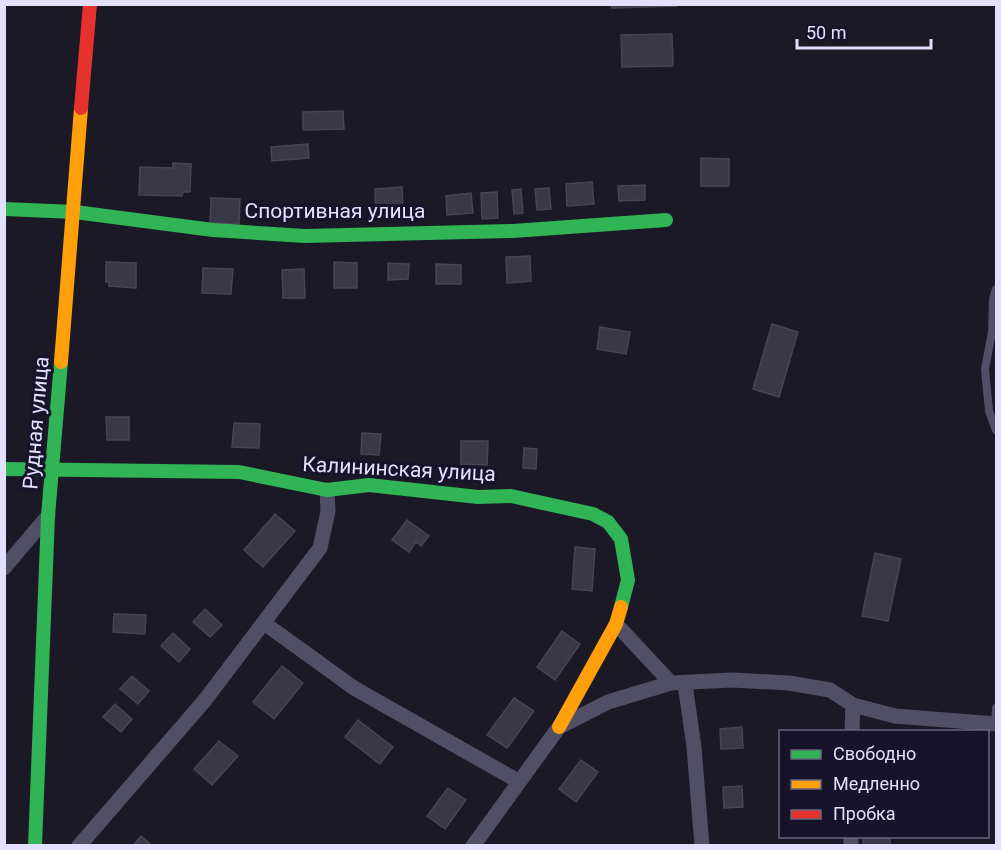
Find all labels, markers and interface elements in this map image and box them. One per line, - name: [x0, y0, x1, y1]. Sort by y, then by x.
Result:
- scale bar: [797, 12, 930, 50]
- text: 50 m: [806, 22, 846, 43]
- street label: Спортивная улица: [245, 199, 425, 223]
- street label: Рудная улица: [18, 356, 54, 490]
- street label: Калининская улица: [302, 452, 496, 486]
- legend: [779, 730, 989, 838]
- text: Свободно: [833, 743, 916, 764]
- text: Медленно: [833, 773, 920, 794]
- text: Пробка: [833, 803, 896, 824]

